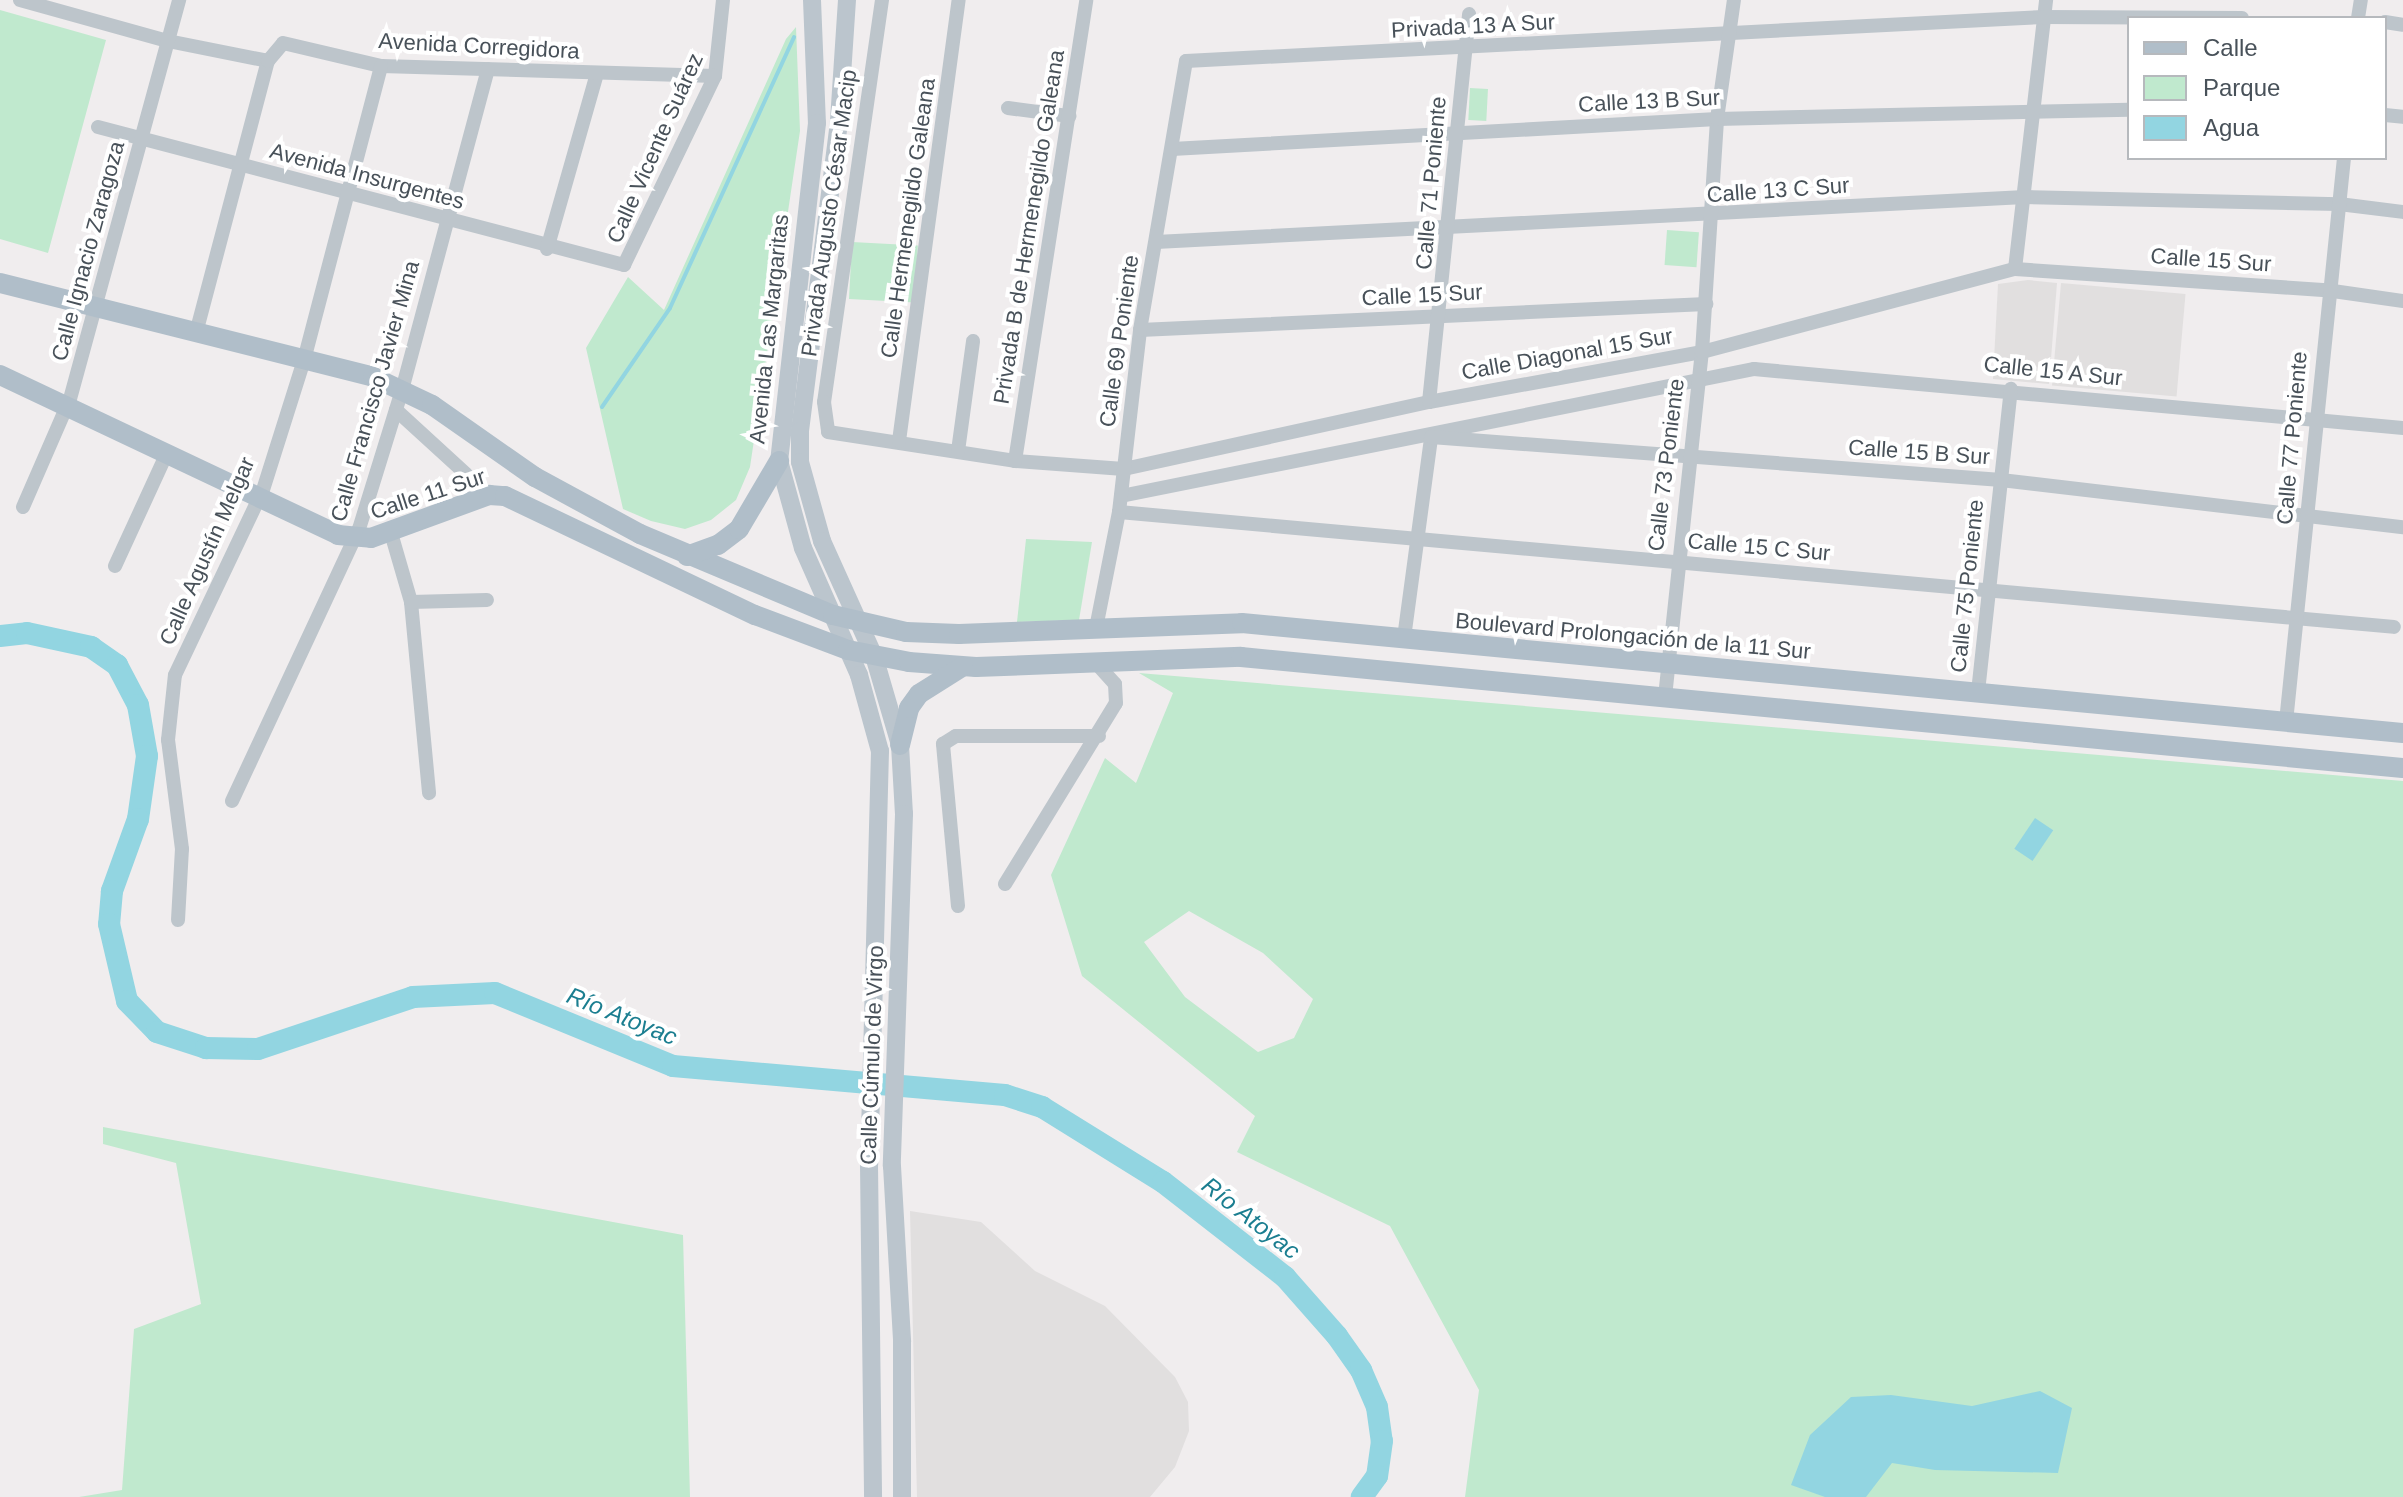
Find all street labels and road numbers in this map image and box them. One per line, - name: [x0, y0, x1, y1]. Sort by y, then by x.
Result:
- street label: Privada 13 A Sur: [1389, 8, 1557, 44]
- street label: Avenida Corregidora: [378, 28, 580, 64]
- street label: Privada B de Hermenegildo Galeana: [988, 48, 1070, 406]
- street label: Calle Vicente Suárez: [601, 49, 709, 247]
- street label: Privada Augusto César Macip: [796, 67, 862, 359]
- street label: Calle Hermenegildo Galeana: [875, 76, 941, 360]
- street label: Calle 13 B Sur: [1577, 84, 1721, 118]
- street label: Calle 71 Poniente: [1410, 95, 1452, 271]
- street label: Avenida Insurgentes: [267, 137, 467, 215]
- street label: Calle Ignacio Zaragoza: [46, 138, 130, 364]
- street label: Calle 13 C Sur: [1706, 172, 1850, 208]
- street label: Avenida Las Margaritas: [744, 213, 794, 445]
- street label: Calle 15 Sur: [2150, 243, 2272, 277]
- street label: Calle 69 Poniente: [1094, 253, 1144, 429]
- street label: Calle Francisco Javier Mina: [325, 257, 425, 525]
- street label: Calle 15 Sur: [1361, 279, 1483, 311]
- street label: Calle Diagonal 15 Sur: [1459, 322, 1675, 386]
- street label: Calle 15 A Sur: [1981, 350, 2125, 392]
- street label: Calle 77 Poniente: [2271, 350, 2313, 526]
- street label: Calle 73 Poniente: [1642, 377, 1690, 553]
- street label: Calle 15 B Sur: [1847, 434, 1991, 470]
- street label: Calle Agustín Melgar: [153, 452, 261, 650]
- street label: Calle 11 Sur: [367, 463, 489, 525]
- street label: Calle 75 Poniente: [1945, 498, 1989, 674]
- street label: Calle 15 C Sur: [1687, 528, 1831, 566]
- street label: Boulevard Prolongación de la 11 Sur: [1454, 607, 1812, 665]
- street label: Calle Cúmulo de Virgo: [855, 945, 889, 1165]

